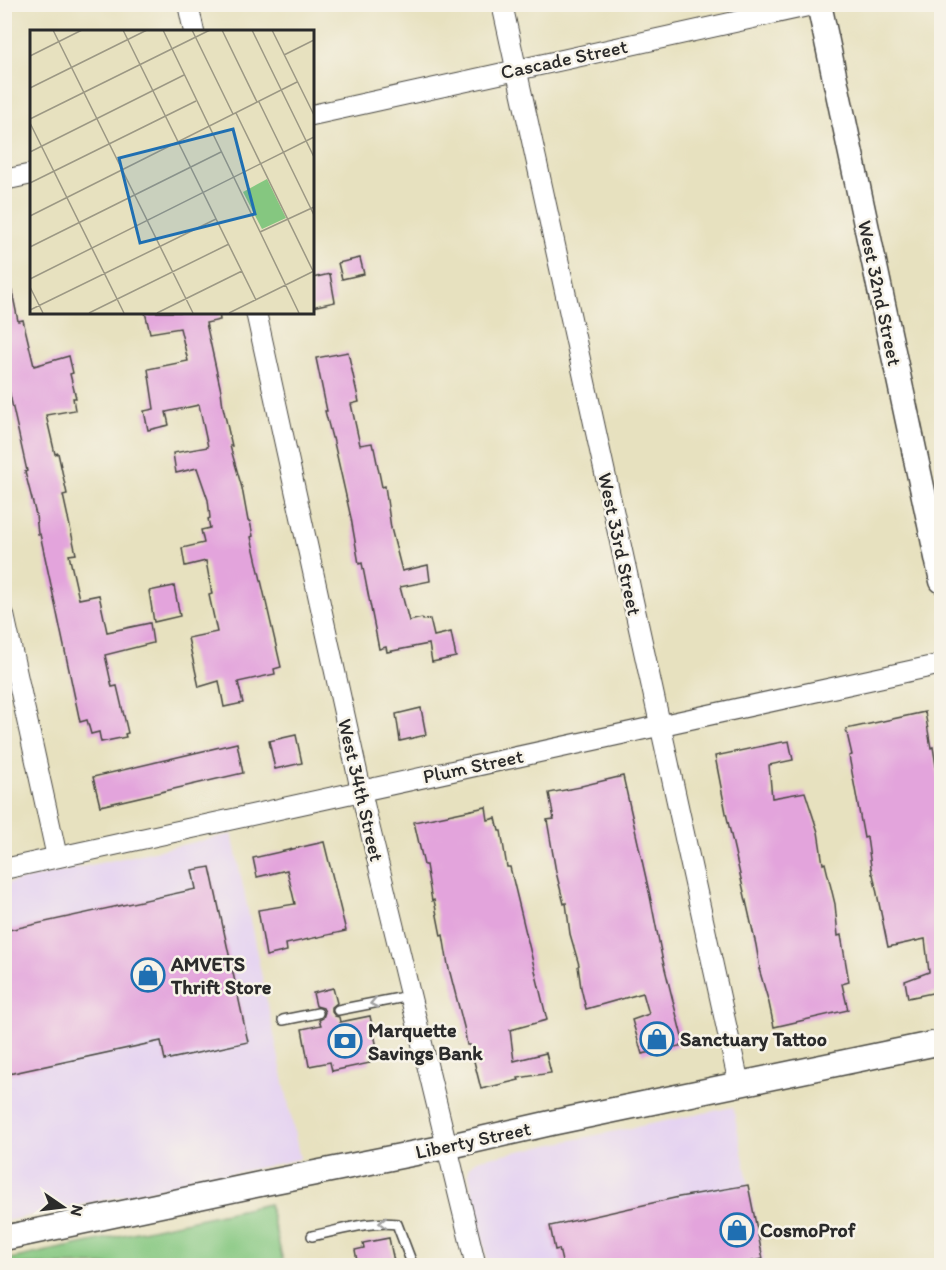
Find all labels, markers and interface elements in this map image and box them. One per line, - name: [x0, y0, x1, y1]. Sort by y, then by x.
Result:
- inset map: [30, 30, 314, 314]
- street label: Cascade Street: [498, 34, 630, 84]
- street label: West 32nd Street: [853, 218, 907, 368]
- street label: West 33rd Street: [593, 470, 647, 618]
- street label: West 34th Street: [333, 716, 389, 864]
- street label: Plum Street: [421, 744, 526, 788]
- place label: AMVETS Thrift Store: [170, 952, 272, 999]
- shop icon: AMVETS Thrift Store: [130, 957, 166, 993]
- one-way arrow: [369, 996, 379, 1009]
- place label: Marquette Savings Bank: [368, 1018, 483, 1066]
- shop icon: Sanctuary Tattoo: [639, 1021, 675, 1057]
- bank icon: Marquette Savings Bank: [327, 1023, 363, 1059]
- place label: Sanctuary Tattoo: [680, 1027, 827, 1052]
- street label: Liberty Street: [413, 1116, 533, 1164]
- north arrow: [33, 1177, 93, 1237]
- text: N: [67, 1203, 88, 1218]
- shop icon: CosmoProf: [719, 1212, 755, 1248]
- one-way arrow: [379, 1217, 388, 1230]
- place label: CosmoProf: [760, 1218, 856, 1242]

